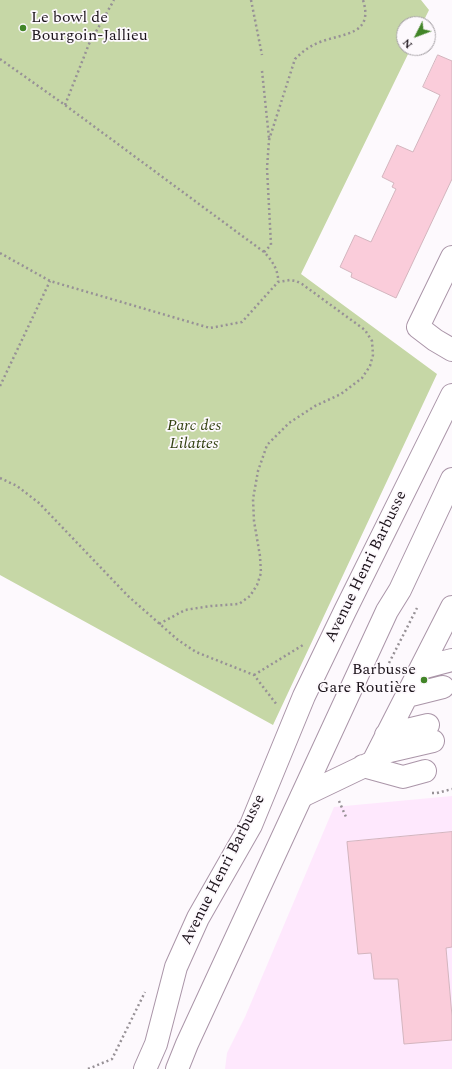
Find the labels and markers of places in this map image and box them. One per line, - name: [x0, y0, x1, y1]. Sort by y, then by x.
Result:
- place label: Le bowl de Bourgoin-Jallieu: [31, 9, 148, 47]
- marker: Le bowl de Bourgoin-Jallieu: [18, 23, 28, 33]
- place label: Barbusse Gare Routière: [317, 661, 416, 699]
- marker: Barbusse Gare Routière: [419, 675, 429, 685]

